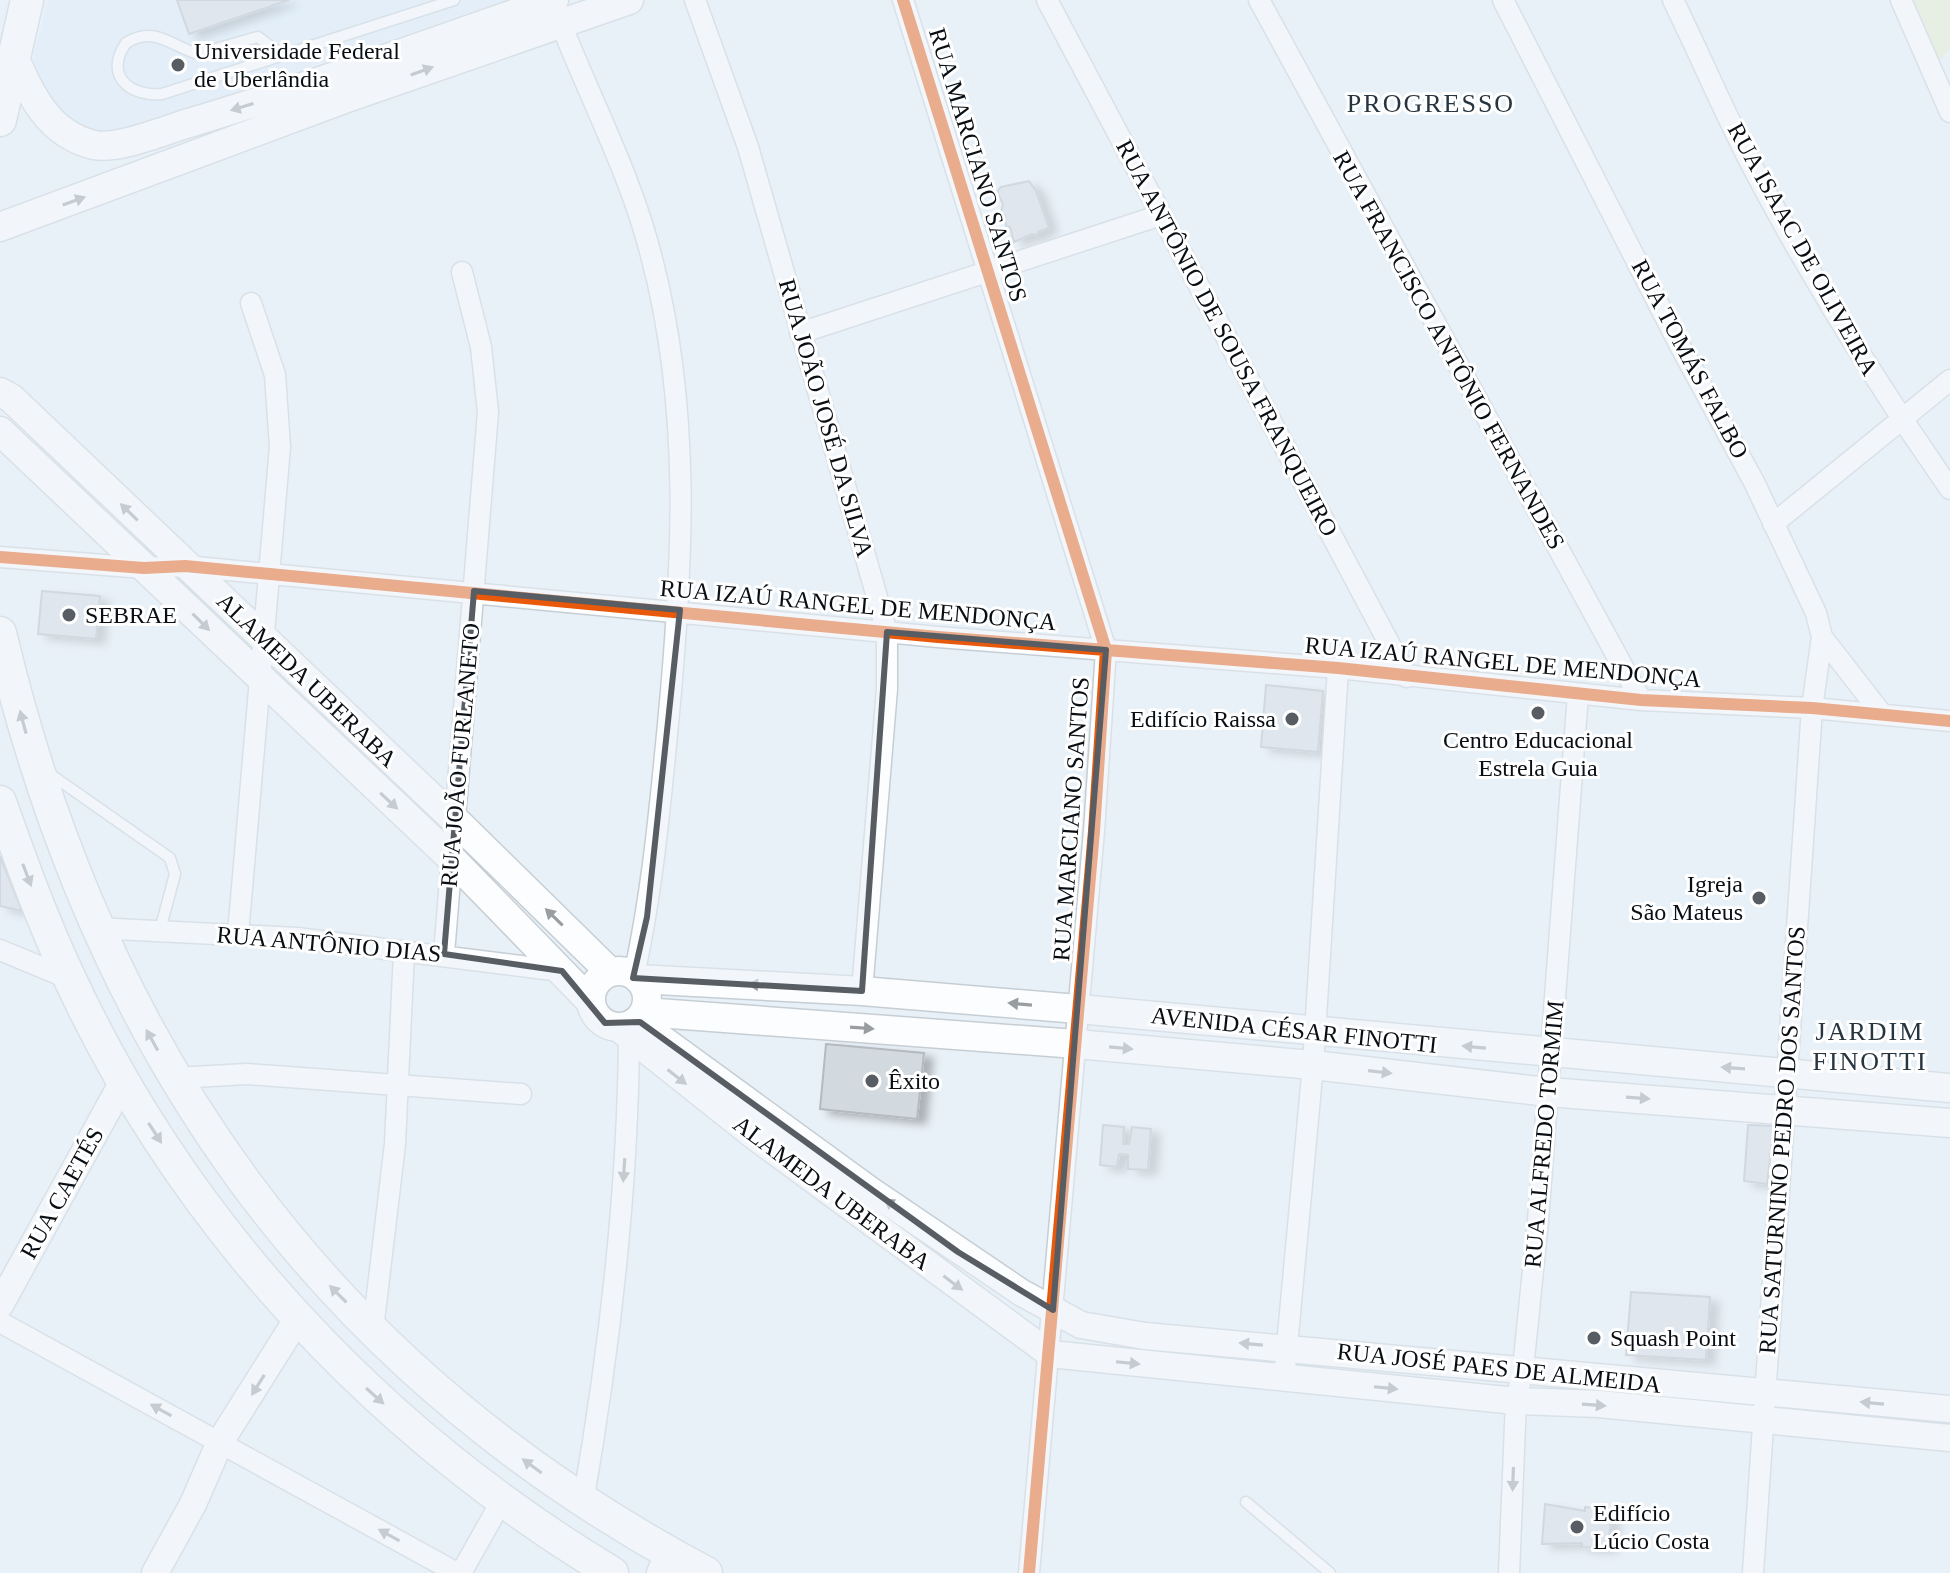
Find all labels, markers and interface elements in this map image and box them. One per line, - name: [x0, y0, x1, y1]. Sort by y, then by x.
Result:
- street label: RUA MARCIANO SANTOS: [924, 25, 1032, 305]
- place label: Universidade Federal de Uberlândia: [194, 38, 400, 92]
- marker: Universidade Federal de Uberlândia: [169, 56, 187, 74]
- one-way arrow: [410, 64, 434, 77]
- district label: PROGRESSO: [1347, 89, 1515, 118]
- one-way arrow: [229, 101, 253, 114]
- street label: RUA ISAAC DE OLIVEIRA: [1723, 118, 1884, 380]
- street label: RUA ANTÔNIO DE SOUSA FRANQUEIRO: [1111, 135, 1343, 541]
- street label: RUA FRANCISCO ANTÔNIO FERNANDES: [1328, 146, 1570, 554]
- one-way arrow: [62, 194, 86, 207]
- street label: RUA TOMÁS FALBO: [1627, 255, 1753, 463]
- street label: RUA JOÃO JOSÉ DA SILVA: [774, 276, 878, 561]
- one-way arrow: [120, 503, 139, 521]
- street label: RUA IZAÚ RANGEL DE MENDONÇA: [659, 575, 1058, 635]
- street label: ALAMEDA UBERABA: [212, 588, 403, 773]
- place label: SEBRAE: [85, 602, 177, 628]
- marker: SEBRAE: [60, 606, 78, 624]
- one-way arrow: [191, 612, 210, 631]
- street label: RUA JOÃO FURLANETO: [436, 622, 484, 888]
- street label: RUA IZAÚ RANGEL DE MENDONÇA: [1304, 632, 1703, 692]
- street label: RUA MARCIANO SANTOS: [1048, 676, 1094, 962]
- marker: Centro Educacional Estrela Guia: [1529, 704, 1547, 722]
- place label: Edifício Raissa: [1130, 706, 1276, 732]
- one-way arrow: [16, 710, 28, 735]
- marker: Edifício Raissa: [1283, 710, 1301, 728]
- place label: Centro Educacional Estrela Guia: [1443, 727, 1633, 781]
- one-way arrow: [379, 791, 398, 810]
- one-way arrow: [21, 863, 34, 887]
- place label: Igreja São Mateus: [1630, 871, 1743, 925]
- marker: Igreja São Mateus: [1750, 889, 1768, 907]
- one-way arrow: [545, 908, 564, 927]
- street label: RUA ANTÔNIO DIAS: [216, 921, 442, 967]
- street label: RUA SATURNINO PEDRO DOS SANTOS: [1754, 925, 1810, 1355]
- one-way arrow: [747, 979, 773, 992]
- one-way arrow: [1007, 997, 1032, 1010]
- street label: RUA ALFREDO TORMIM: [1519, 999, 1569, 1269]
- street label: AVENIDA CÉSAR FINOTTI: [1150, 1002, 1438, 1058]
- district label: JARDIM FINOTTI: [1812, 1017, 1928, 1076]
- one-way arrow: [850, 1022, 875, 1035]
- one-way arrow: [145, 1029, 159, 1051]
- one-way arrow: [1461, 1040, 1486, 1053]
- one-way arrow: [1109, 1042, 1134, 1055]
- one-way arrow: [1720, 1061, 1745, 1074]
- one-way arrow: [1368, 1066, 1393, 1079]
- place label: Êxito: [888, 1068, 940, 1094]
- one-way arrow: [667, 1069, 687, 1085]
- marker: Êxito: [863, 1072, 881, 1090]
- one-way arrow: [1626, 1092, 1651, 1105]
- street label: ALAMEDA UBERABA: [729, 1111, 936, 1276]
- one-way arrow: [147, 1122, 162, 1143]
- street label: RUA CAETÉS: [15, 1123, 109, 1263]
- one-way arrow: [618, 1158, 631, 1183]
- one-way arrow: [883, 1199, 904, 1214]
- one-way arrow: [943, 1274, 963, 1290]
- one-way arrow: [330, 1285, 348, 1304]
- place label: Squash Point: [1610, 1325, 1736, 1351]
- marker: Squash Point: [1585, 1329, 1603, 1347]
- one-way arrow: [1238, 1338, 1263, 1351]
- street label: RUA JOSÉ PAES DE ALMEIDA: [1336, 1338, 1663, 1398]
- one-way arrow: [1116, 1357, 1141, 1370]
- one-way arrow: [250, 1374, 265, 1395]
- one-way arrow: [1374, 1382, 1399, 1395]
- one-way arrow: [365, 1386, 384, 1404]
- one-way arrow: [1859, 1396, 1884, 1409]
- one-way arrow: [1582, 1398, 1607, 1411]
- one-way arrow: [150, 1403, 172, 1417]
- one-way arrow: [522, 1459, 543, 1475]
- one-way arrow: [1507, 1467, 1520, 1492]
- place label: Edifício Lúcio Costa: [1593, 1500, 1710, 1554]
- marker: Edifício Lúcio Costa: [1568, 1518, 1586, 1536]
- one-way arrow: [378, 1528, 400, 1542]

